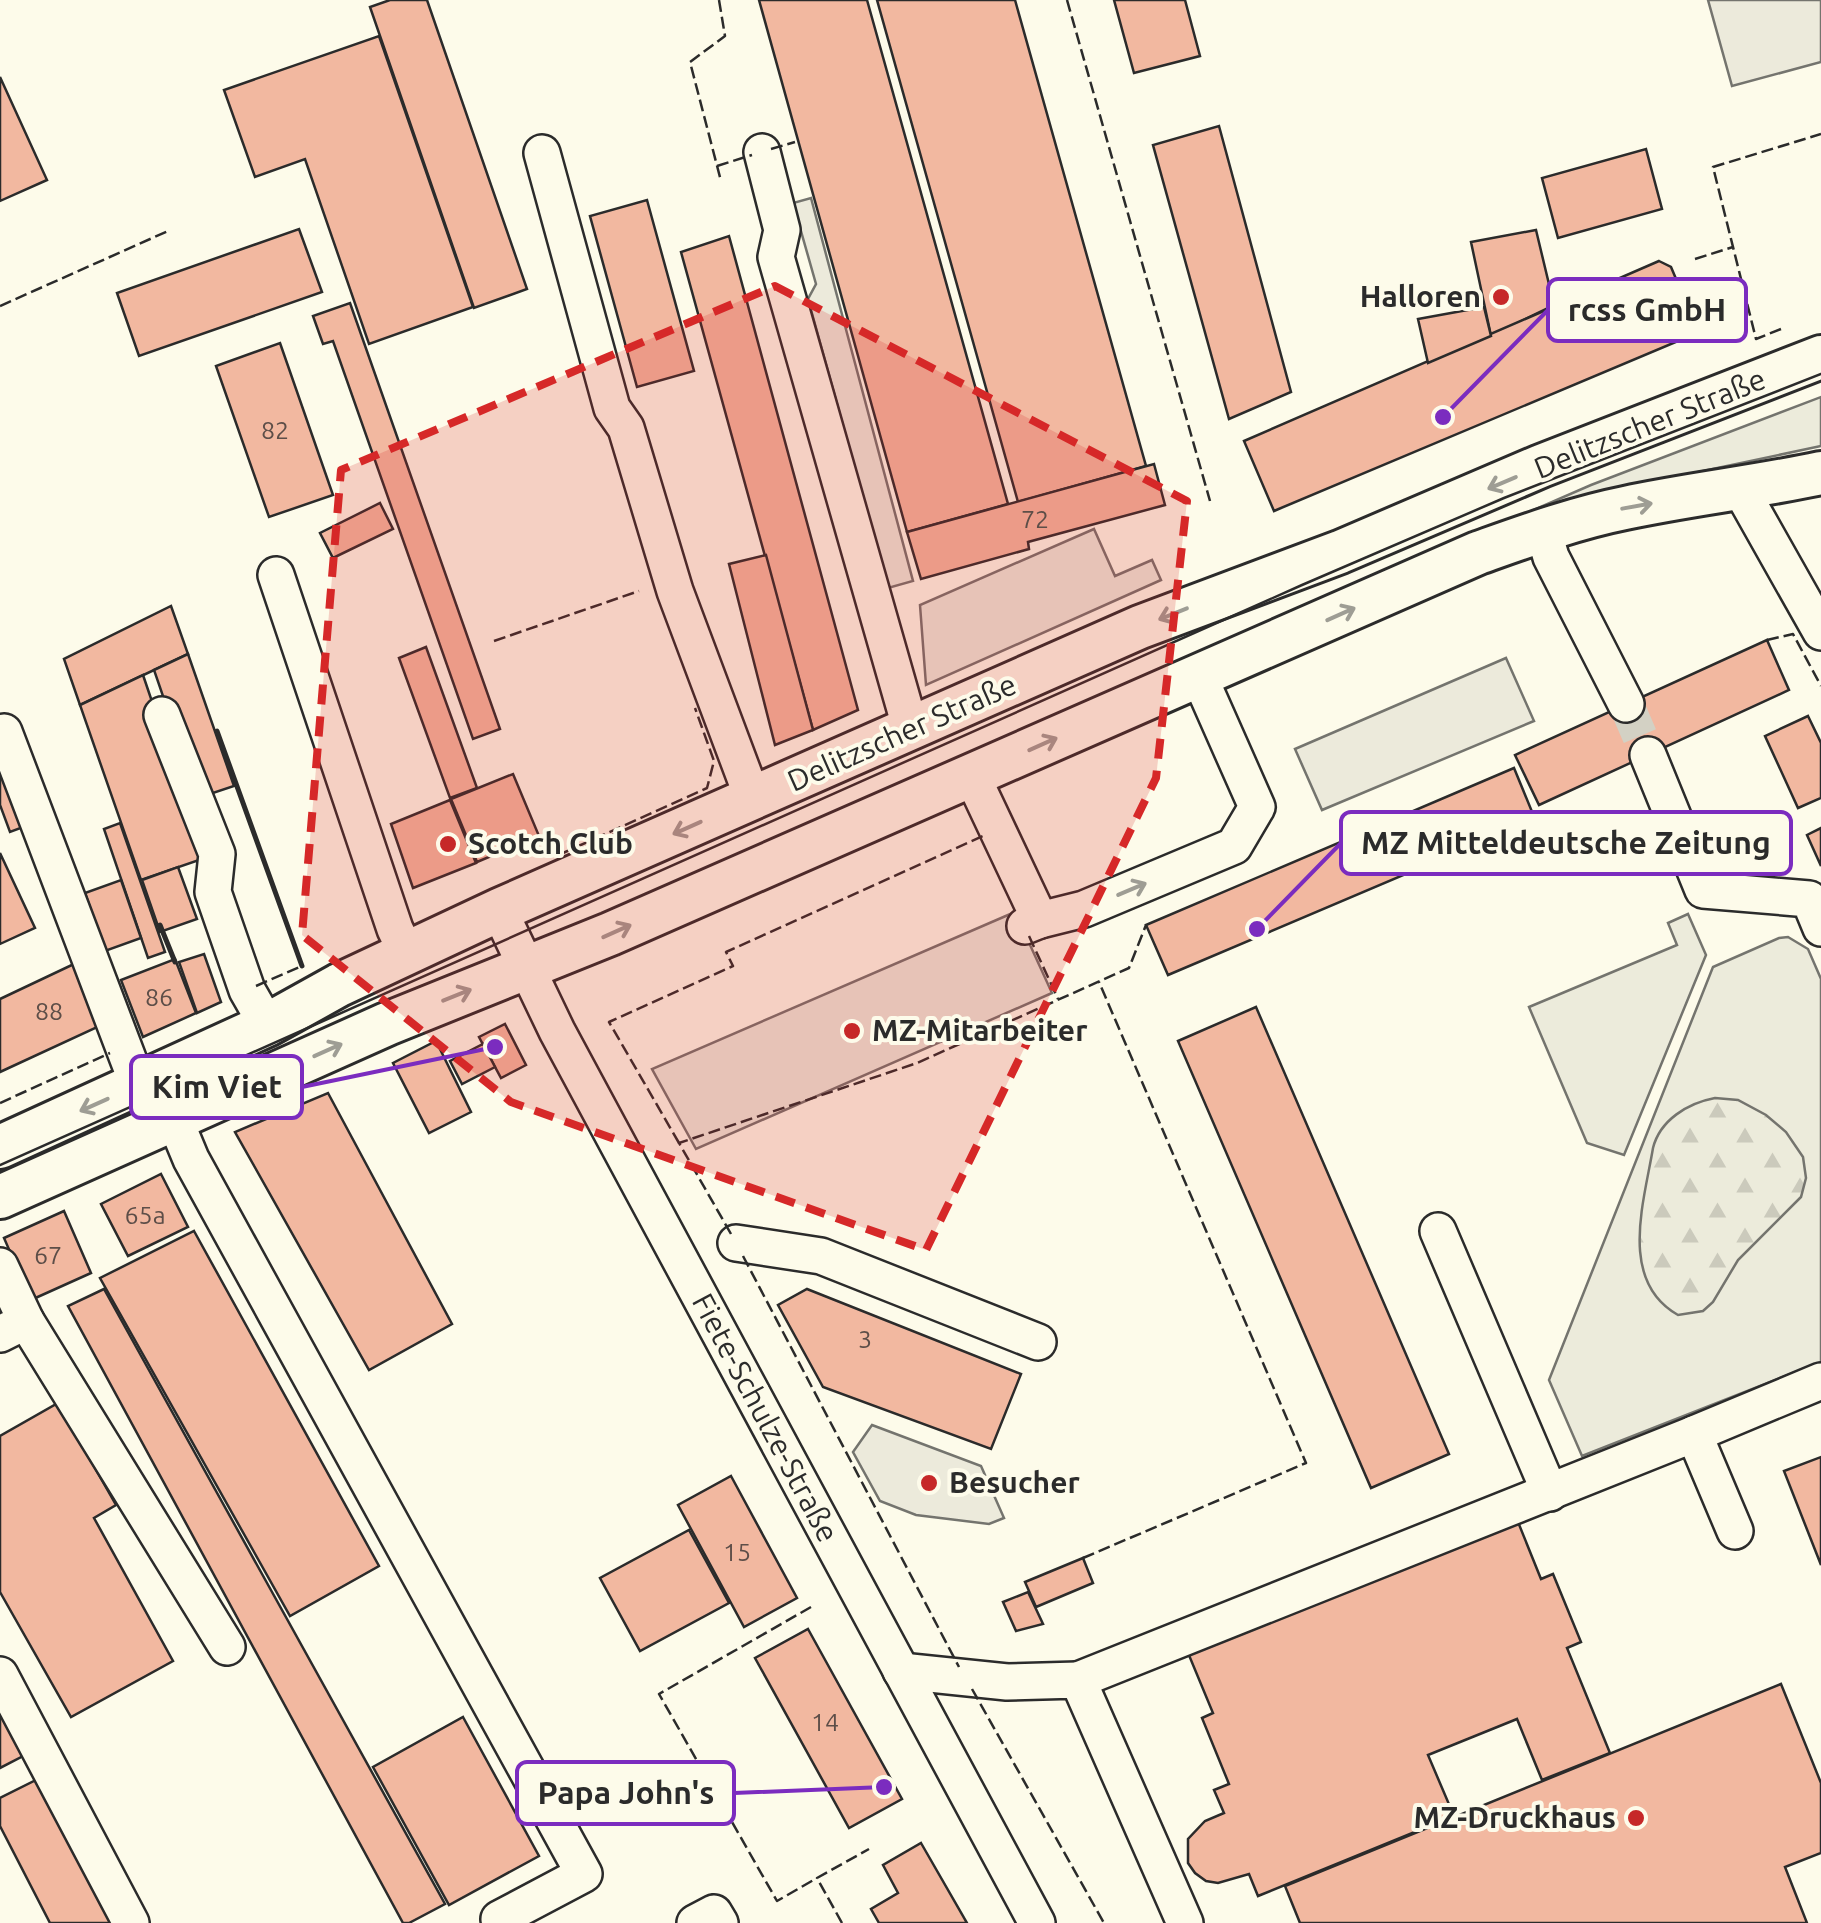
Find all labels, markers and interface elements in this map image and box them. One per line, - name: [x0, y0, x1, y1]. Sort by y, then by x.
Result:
- place label: Halloren: [1360, 279, 1481, 313]
- callout: rcss GmbH: [1548, 279, 1746, 341]
- marker: Halloren: [1490, 286, 1512, 308]
- text: rcss GmbH: [1568, 291, 1726, 327]
- street label: Delitzscher Straße: [1529, 361, 1770, 485]
- house number: 82: [261, 416, 289, 444]
- one-way arrow: [1487, 475, 1518, 493]
- one-way arrow: [1621, 496, 1653, 515]
- house number: 72: [1021, 505, 1049, 533]
- one-way arrow: [1325, 603, 1355, 622]
- one-way arrow: [1159, 606, 1190, 624]
- street label: Delitzscher Straße: [782, 666, 1021, 798]
- one-way arrow: [1027, 734, 1058, 752]
- callout: MZ Mitteldeutsche Zeitung: [1341, 812, 1791, 874]
- one-way arrow: [672, 820, 703, 838]
- text: MZ Mitteldeutsche Zeitung: [1361, 824, 1771, 860]
- place label: Scotch Club: [468, 826, 633, 860]
- marker: Scotch Club: [437, 833, 459, 855]
- one-way arrow: [1116, 879, 1147, 897]
- one-way arrow: [601, 921, 632, 939]
- house number: 86: [145, 983, 173, 1011]
- one-way arrow: [441, 985, 472, 1003]
- house number: 88: [35, 997, 63, 1025]
- place label: MZ-Mitarbeiter: [872, 1013, 1088, 1047]
- marker: MZ-Mitarbeiter: [841, 1020, 863, 1042]
- one-way arrow: [312, 1040, 343, 1058]
- callout: Kim Viet: [131, 1056, 302, 1118]
- text: Kim Viet: [152, 1068, 282, 1104]
- one-way arrow: [79, 1097, 110, 1115]
- house number: 65a: [124, 1201, 166, 1229]
- house number: 67: [34, 1241, 62, 1269]
- street label: Fiete-Schulze-Straße: [686, 1288, 846, 1547]
- house number: 3: [858, 1325, 872, 1353]
- place label: Besucher: [949, 1465, 1080, 1499]
- marker: Besucher: [918, 1472, 940, 1494]
- house number: 15: [723, 1538, 751, 1566]
- house number: 14: [811, 1708, 839, 1736]
- callout: Papa John's: [517, 1762, 734, 1824]
- text: Papa John's: [538, 1774, 714, 1810]
- place label: MZ-Druckhaus: [1413, 1800, 1616, 1834]
- marker: MZ-Druckhaus: [1625, 1807, 1647, 1829]

